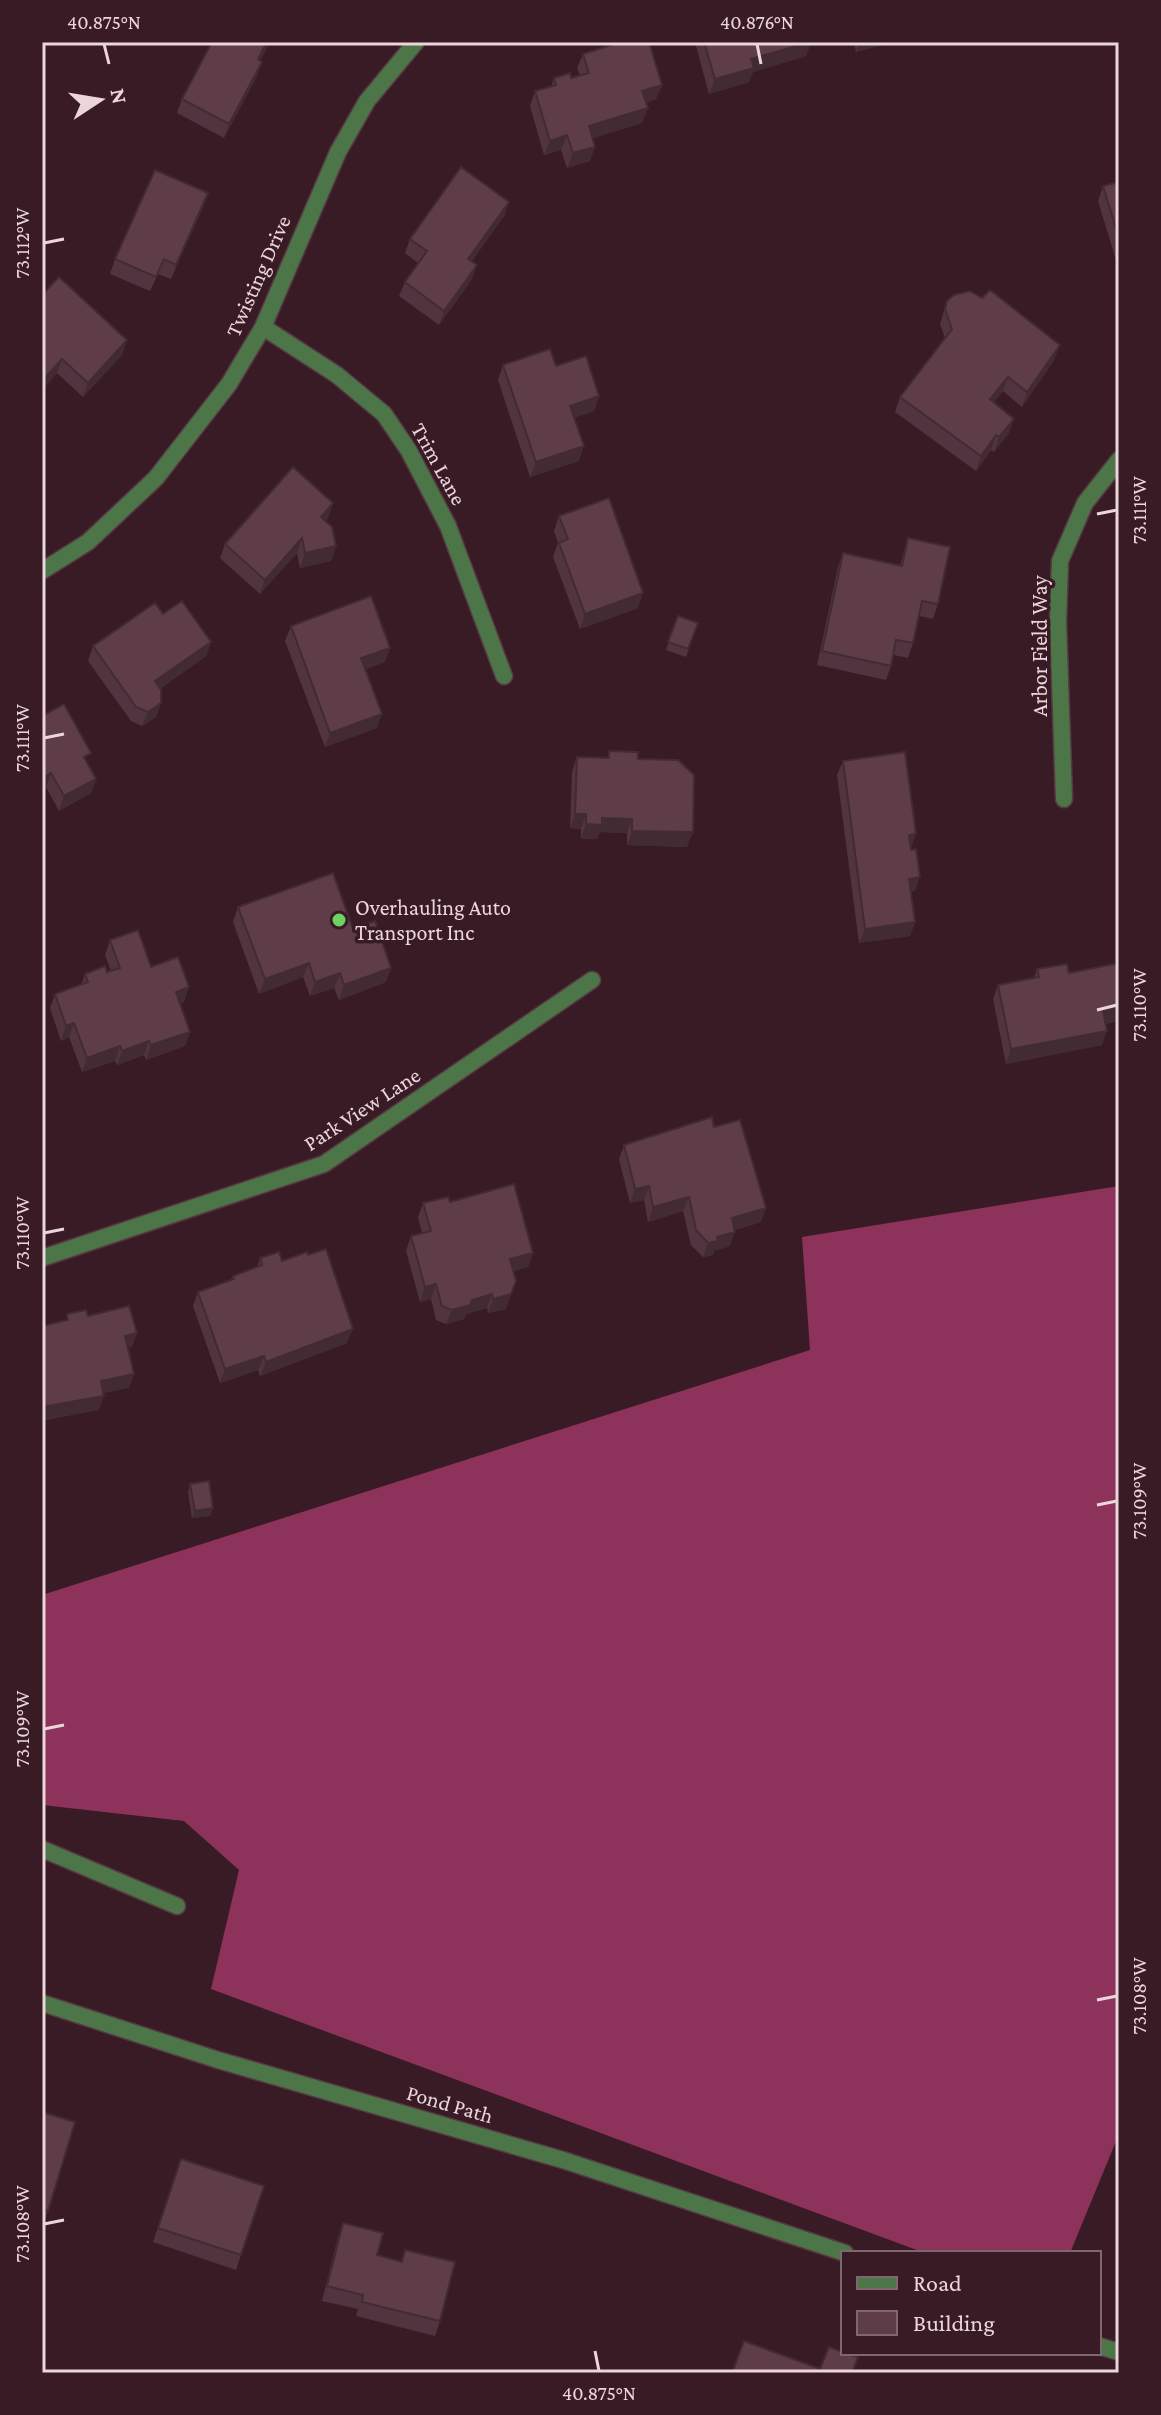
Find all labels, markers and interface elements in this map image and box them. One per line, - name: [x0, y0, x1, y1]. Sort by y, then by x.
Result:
- text: 40.875°N: [67, 11, 141, 33]
- text: 40.876°N: [720, 11, 794, 33]
- north arrow: [60, 60, 140, 140]
- text: N: [105, 86, 133, 106]
- text: 73.112°W: [11, 207, 33, 278]
- street label: Twisting Drive: [220, 212, 296, 340]
- street label: Trim Lane: [406, 419, 472, 509]
- text: 73.111°W: [1128, 475, 1150, 544]
- street label: Arbor Field Way: [1027, 574, 1052, 717]
- text: 73.111°W: [11, 703, 33, 772]
- place label: Overhauling Auto Transport Inc: [355, 895, 511, 945]
- marker: Overhauling Auto Transport Inc: [330, 911, 348, 929]
- text: 73.110°W: [1128, 968, 1150, 1042]
- street label: Park View Lane: [299, 1062, 425, 1156]
- text: 73.110°W: [11, 1196, 33, 1270]
- text: 73.109°W: [1128, 1462, 1150, 1539]
- text: 73.109°W: [11, 1690, 33, 1767]
- text: 73.108°W: [1128, 1957, 1150, 2035]
- street label: Pond Path: [404, 2080, 496, 2128]
- text: 73.108°W: [11, 2185, 33, 2263]
- legend: [841, 2251, 1101, 2355]
- text: Road: [913, 2269, 962, 2296]
- text: Building: [913, 2309, 995, 2336]
- text: 40.875°N: [562, 2382, 636, 2404]

